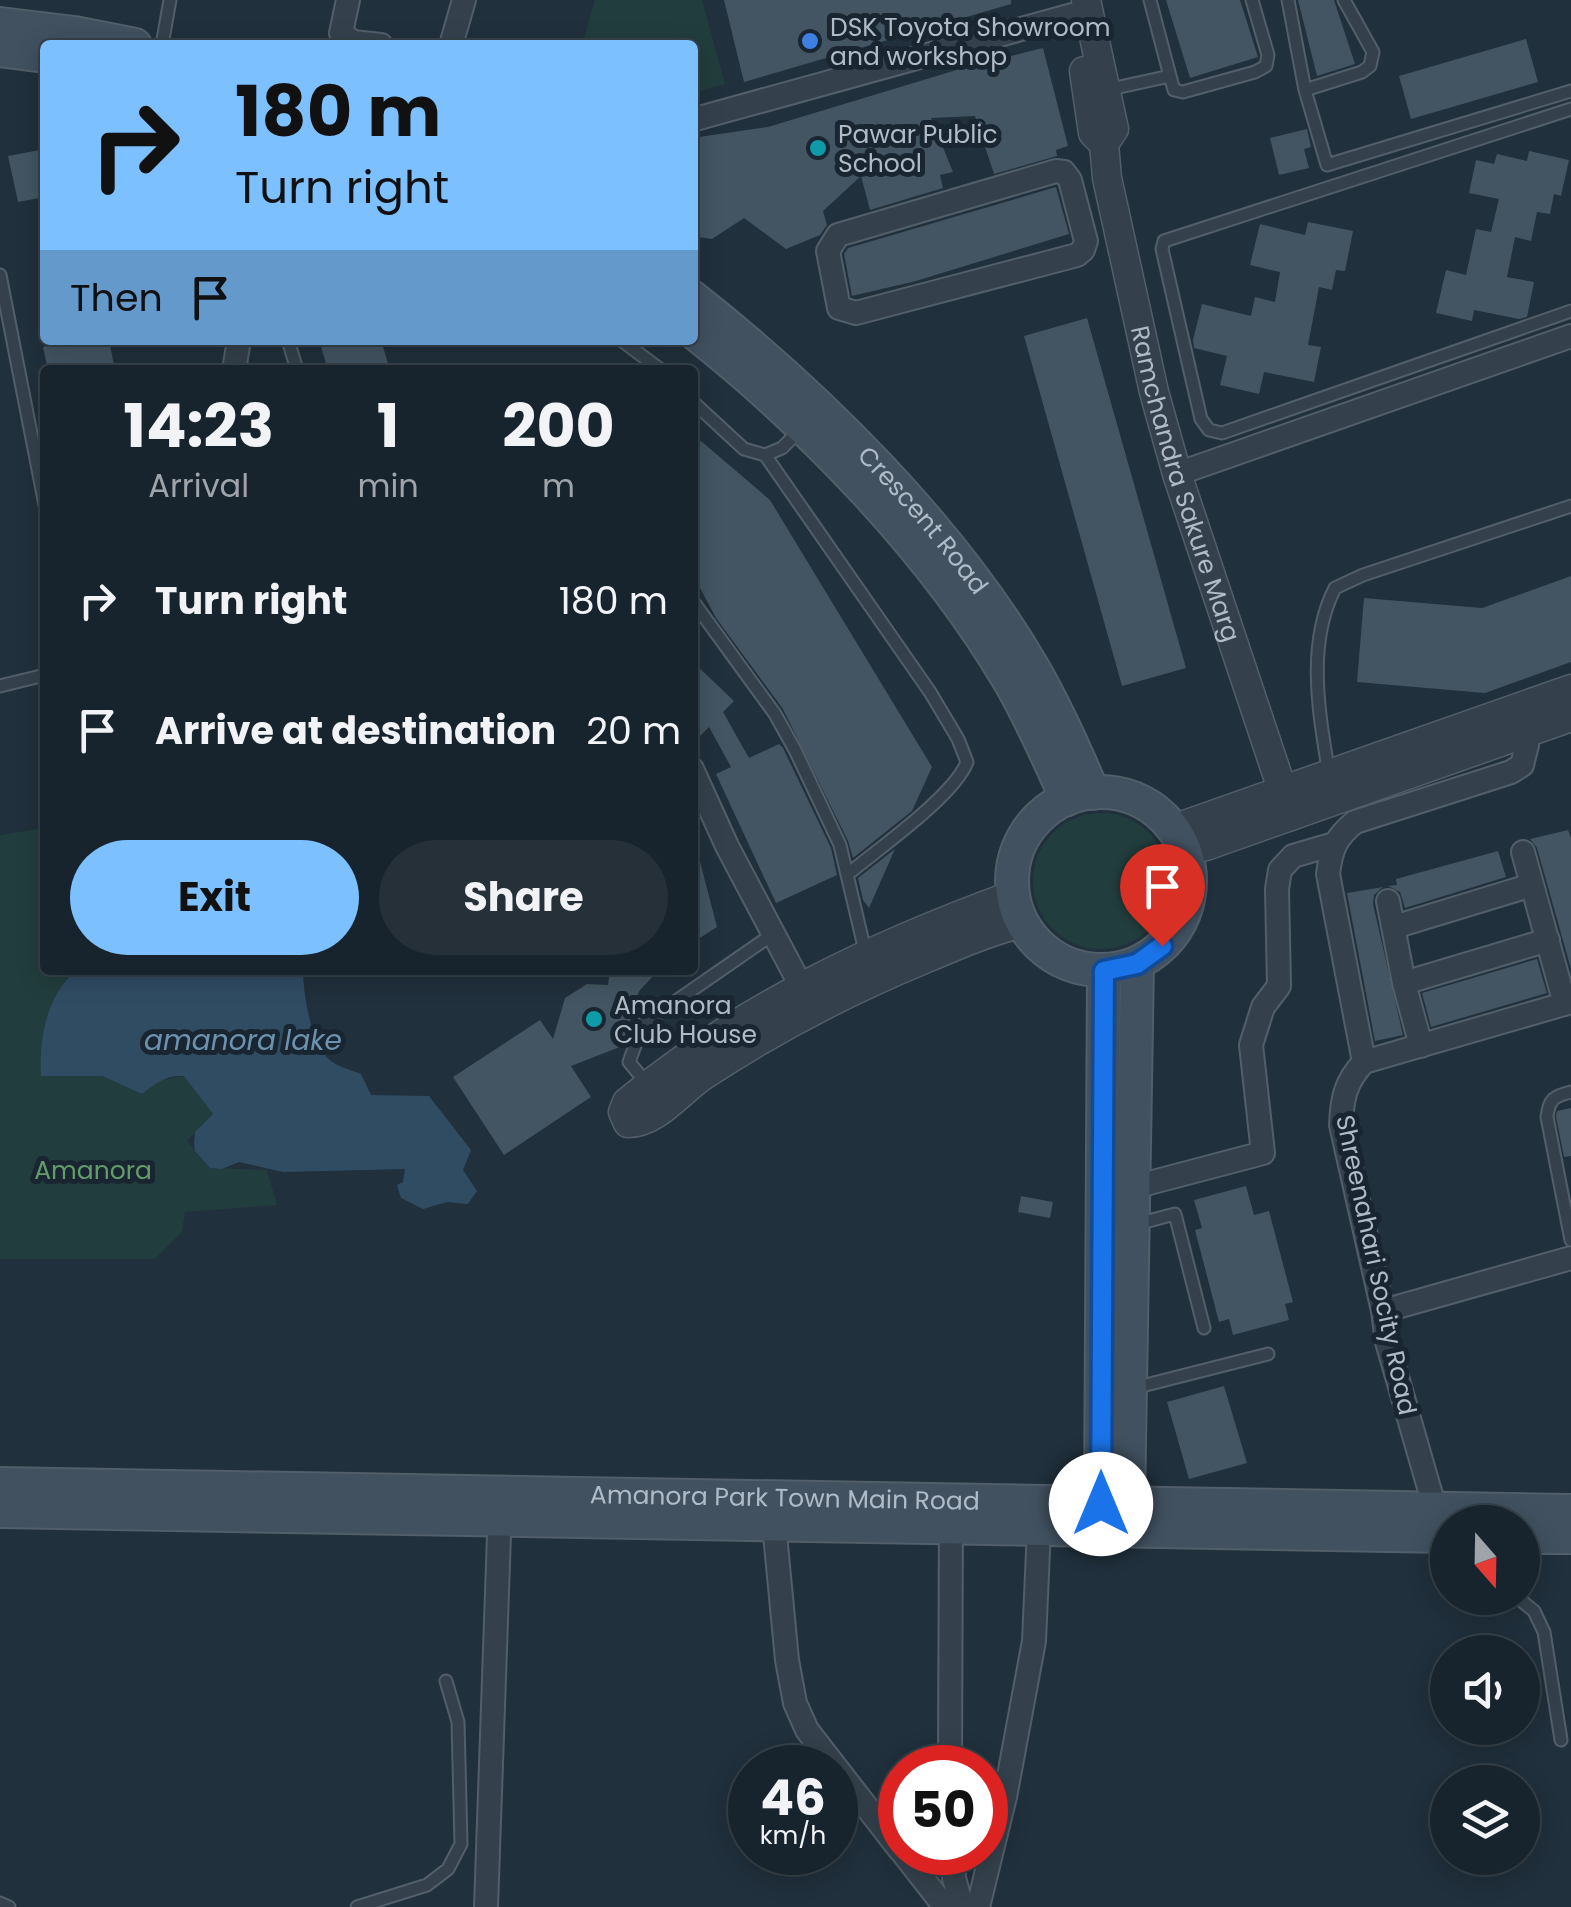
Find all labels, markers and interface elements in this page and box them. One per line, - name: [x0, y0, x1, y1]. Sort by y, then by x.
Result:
- place label: DSK Toyota Showroom and workshop: [830, 10, 1111, 74]
- marker: DSK Toyota Showroom and workshop: [799, 30, 821, 52]
- text: 180 m: [235, 62, 441, 161]
- icon: right: [70, 80, 200, 210]
- place label: Pawar Public School: [838, 117, 998, 181]
- marker: Pawar Public School: [807, 137, 829, 159]
- text: Turn right: [235, 156, 449, 219]
- icon: arrive: [183, 270, 238, 325]
- text: Then: [70, 271, 163, 324]
- street label: Ramchandra Sakure Marg: [1122, 322, 1249, 646]
- text: 14:23: [123, 384, 274, 468]
- text: 1: [377, 384, 399, 468]
- text: 200: [502, 384, 615, 468]
- street label: Crescent Road: [850, 438, 997, 601]
- text: Arrival: [148, 463, 249, 508]
- text: min: [357, 463, 419, 508]
- text: m: [542, 463, 575, 508]
- icon: right: [70, 573, 125, 628]
- text: Turn right: [155, 574, 347, 627]
- text: 180 m: [559, 574, 668, 627]
- icon: arrive: [70, 703, 125, 758]
- text: Arrive at destination: [155, 704, 556, 757]
- text: 20 m: [586, 704, 681, 757]
- button: Exit: [70, 840, 359, 955]
- button: Share: [379, 840, 668, 955]
- pin: [1120, 844, 1205, 947]
- icon: arrive: [1135, 859, 1190, 914]
- place label: Amanora Club House: [614, 988, 757, 1052]
- marker: Amanora Club House: [583, 1008, 605, 1030]
- water label: amanora lake: [144, 1021, 342, 1060]
- street label: Shreenahari Socity Road: [1327, 1112, 1425, 1418]
- park label: Amanora: [34, 1153, 152, 1188]
- position arrow: [1049, 1452, 1153, 1556]
- street label: Amanora Park Town Main Road: [590, 1477, 980, 1518]
- north arrow: [1430, 1505, 1540, 1615]
- map controls: [1430, 1505, 1540, 1875]
- button: sound: [1430, 1635, 1540, 1745]
- speed limit sign: 50: [878, 1745, 1008, 1875]
- text: 46: [760, 1762, 826, 1833]
- button: layers: [1430, 1765, 1540, 1875]
- text: km/h: [760, 1818, 826, 1853]

